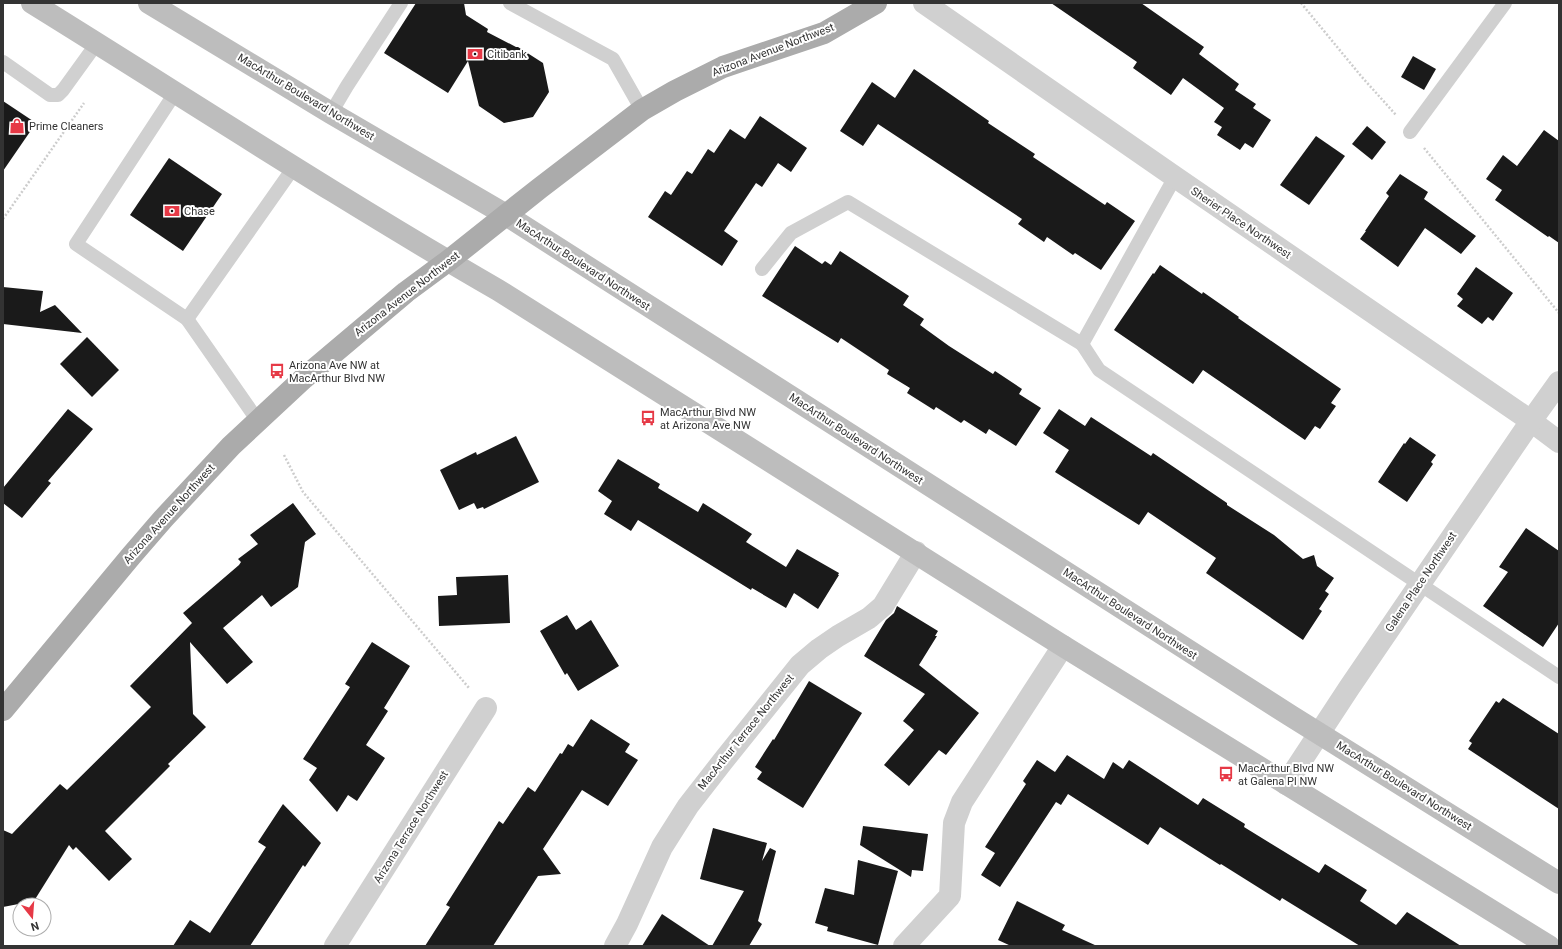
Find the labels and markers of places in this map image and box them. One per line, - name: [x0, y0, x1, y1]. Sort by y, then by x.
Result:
- bank icon: Citibank: [466, 45, 484, 63]
- place label: Citibank: [487, 48, 527, 61]
- shop icon: Prime Cleaners: [8, 117, 26, 135]
- place label: Prime Cleaners: [29, 120, 104, 133]
- bank icon: Chase: [163, 202, 181, 220]
- place label: Chase: [184, 205, 215, 218]
- place label: Arizona Ave NW at MacArthur Blvd NW: [289, 359, 385, 385]
- bus stop icon: Arizona Ave NW at MacArthur Blvd NW: [268, 362, 286, 380]
- place label: MacArthur Blvd NW at Arizona Ave NW: [660, 406, 756, 432]
- bus stop icon: MacArthur Blvd NW at Arizona Ave NW: [639, 409, 657, 427]
- place label: MacArthur Blvd NW at Galena Pl NW: [1238, 762, 1334, 788]
- bus stop icon: MacArthur Blvd NW at Galena Pl NW: [1217, 765, 1235, 783]

